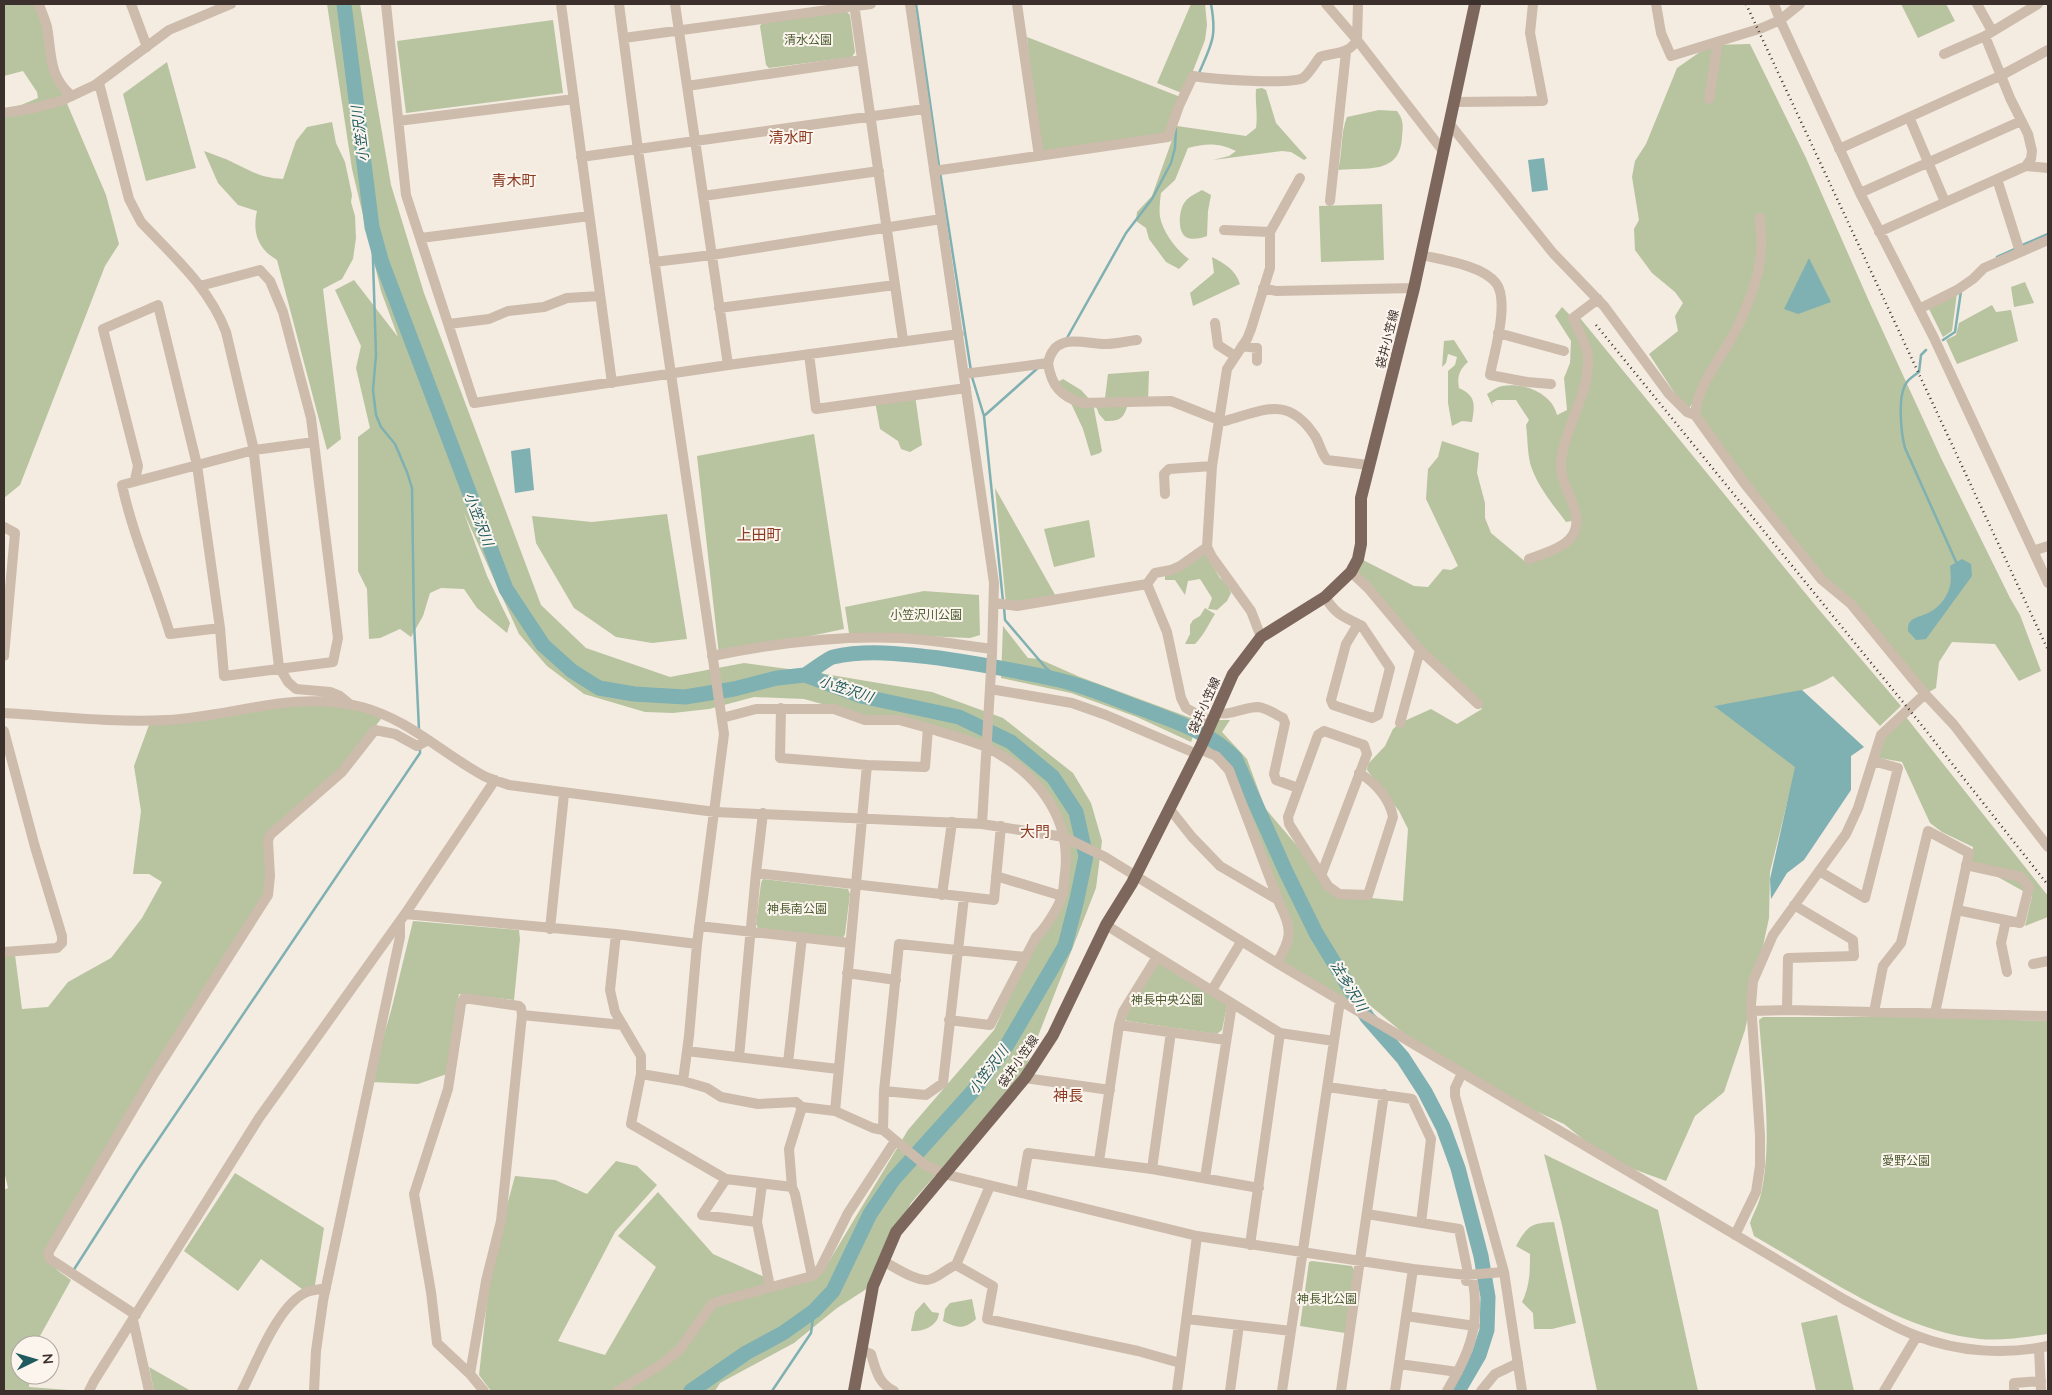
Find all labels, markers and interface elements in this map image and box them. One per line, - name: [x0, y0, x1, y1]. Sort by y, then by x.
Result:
- park label: 清水公園: [784, 32, 832, 47]
- water label: 小笠沢川: [347, 103, 372, 163]
- district label: 清水町: [768, 128, 814, 147]
- district label: 青木町: [491, 171, 537, 190]
- street label: 袋井小笠線: [1372, 308, 1402, 371]
- water label: 小笠沢川: [461, 490, 498, 550]
- district label: 上田町: [736, 525, 782, 544]
- park label: 小笠沢川公園: [890, 607, 962, 622]
- water label: 小笠沢川: [817, 672, 877, 707]
- street label: 袋井小笠線: [1185, 675, 1223, 736]
- district label: 大門: [1020, 822, 1050, 841]
- park label: 神長南公園: [767, 901, 827, 916]
- water label: 法多沢川: [1327, 957, 1372, 1016]
- park label: 神長中央公園: [1131, 992, 1203, 1007]
- street label: 袋井小笠線: [994, 1032, 1041, 1091]
- water label: 小笠沢川: [964, 1041, 1013, 1098]
- district label: 神長: [1053, 1086, 1083, 1105]
- park label: 愛野公園: [1882, 1153, 1930, 1168]
- park label: 神長北公園: [1297, 1291, 1357, 1306]
- north arrow: [10, 1335, 60, 1385]
- text: N: [39, 1353, 57, 1365]

